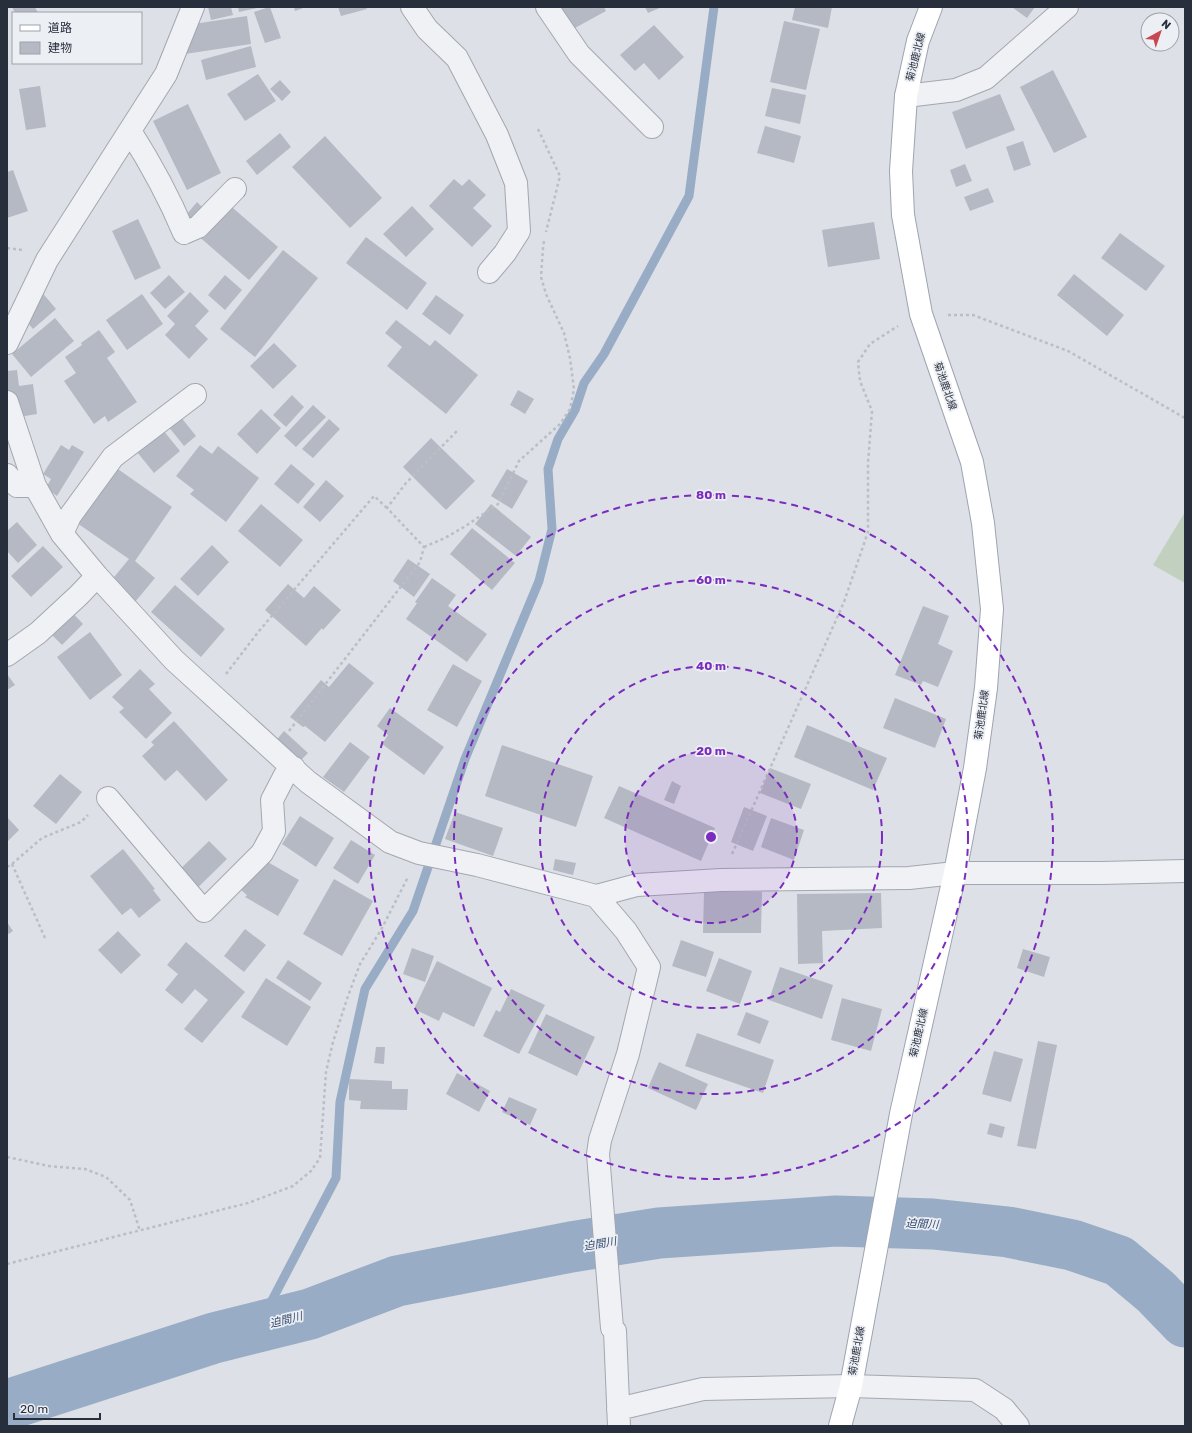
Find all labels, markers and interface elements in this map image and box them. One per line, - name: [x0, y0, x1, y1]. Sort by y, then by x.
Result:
- legend: [12, 12, 142, 64]
- north arrow: [1140, 12, 1180, 52]
- text: N: [1159, 17, 1173, 32]
- text: 道路: [48, 21, 72, 35]
- street label: 菊池鹿北線: [904, 31, 928, 83]
- text: 建物: [48, 41, 72, 55]
- street label: 菊池鹿北線: [931, 360, 959, 412]
- text: 80 m: [696, 488, 726, 502]
- text: 60 m: [696, 573, 726, 587]
- text: 40 m: [696, 659, 726, 673]
- street label: 菊池鹿北線: [973, 689, 991, 741]
- text: 20 m: [696, 744, 726, 758]
- centre of rings: [704, 830, 718, 844]
- street label: 菊池鹿北線: [908, 1007, 930, 1059]
- water label: 迫間川: [905, 1217, 940, 1231]
- water label: 迫間川: [583, 1235, 618, 1253]
- water label: 迫間川: [268, 1309, 305, 1330]
- street label: 菊池鹿北線: [847, 1325, 867, 1377]
- scale bar: [14, 1395, 100, 1421]
- text: 20 m: [20, 1402, 48, 1416]

